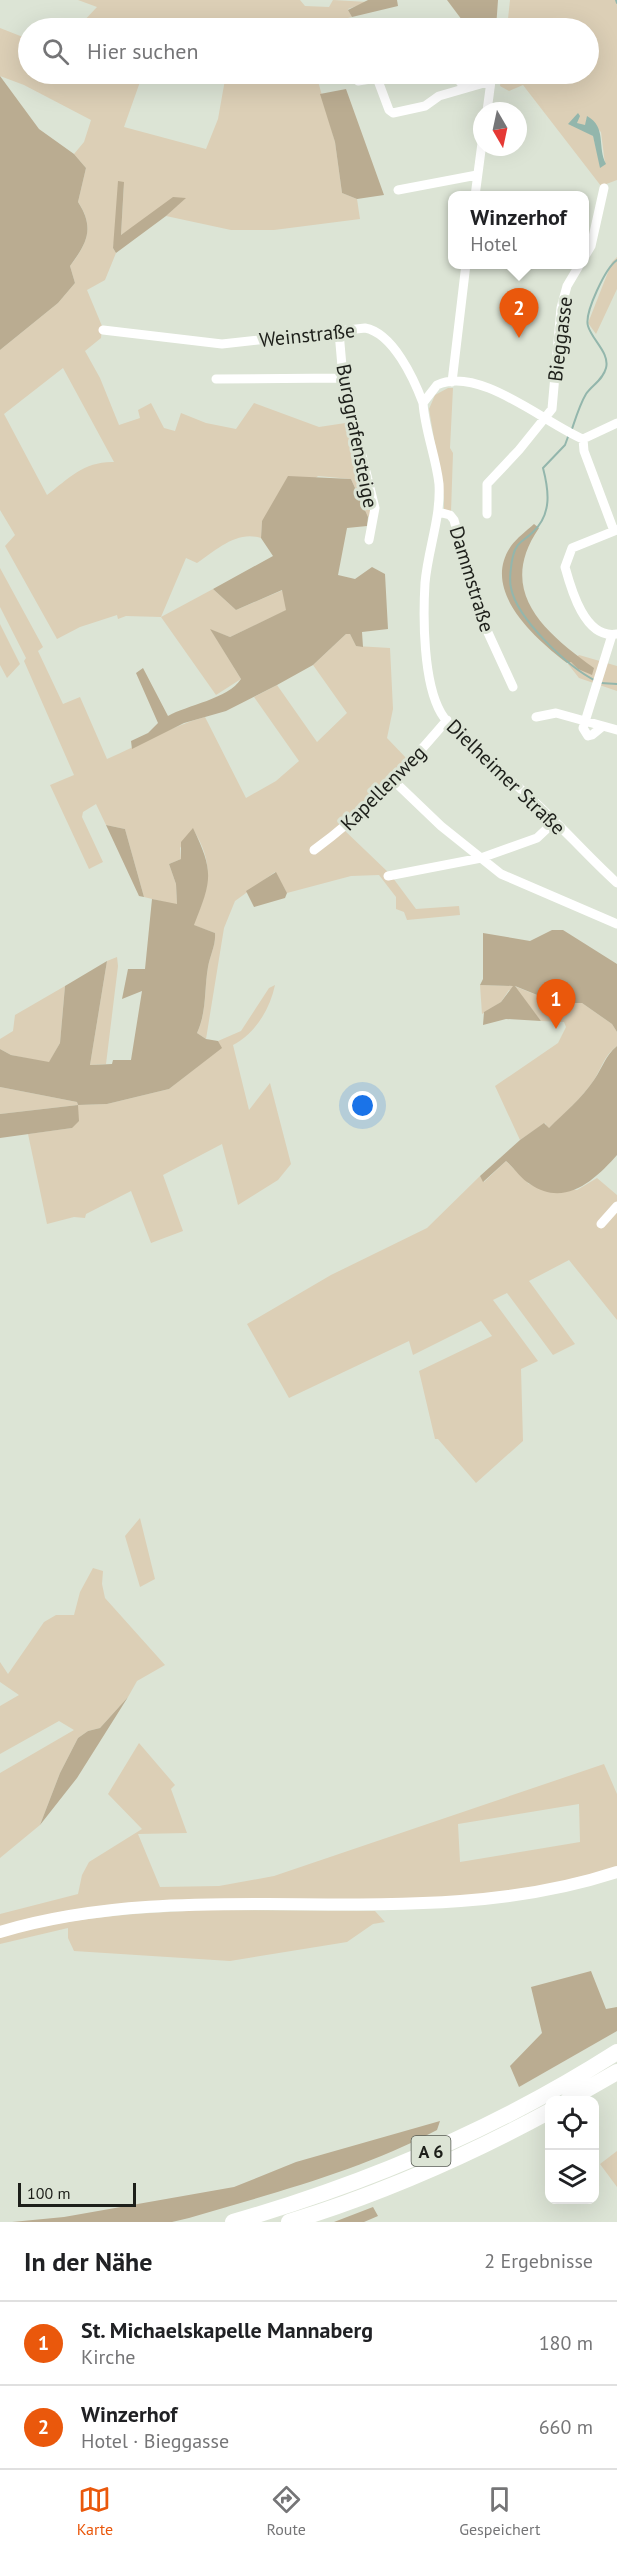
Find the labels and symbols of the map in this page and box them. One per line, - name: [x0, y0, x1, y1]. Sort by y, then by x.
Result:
- north arrow: [473, 102, 527, 156]
- pin: 2: [500, 288, 538, 338]
- street label: Bieggasse: [542, 295, 578, 383]
- street label: Weinstraße: [258, 317, 356, 353]
- street label: Burggrafensteige: [330, 362, 384, 510]
- street label: Dammstraße: [444, 523, 500, 635]
- street label: Dielheimer Straße: [441, 714, 571, 840]
- street label: Kapellenweg: [335, 740, 431, 836]
- pin: 1: [536, 980, 576, 1029]
- your location: [348, 1091, 377, 1120]
- road number: A 6: [412, 2136, 450, 2166]
- scale bar: [18, 2180, 136, 2208]

